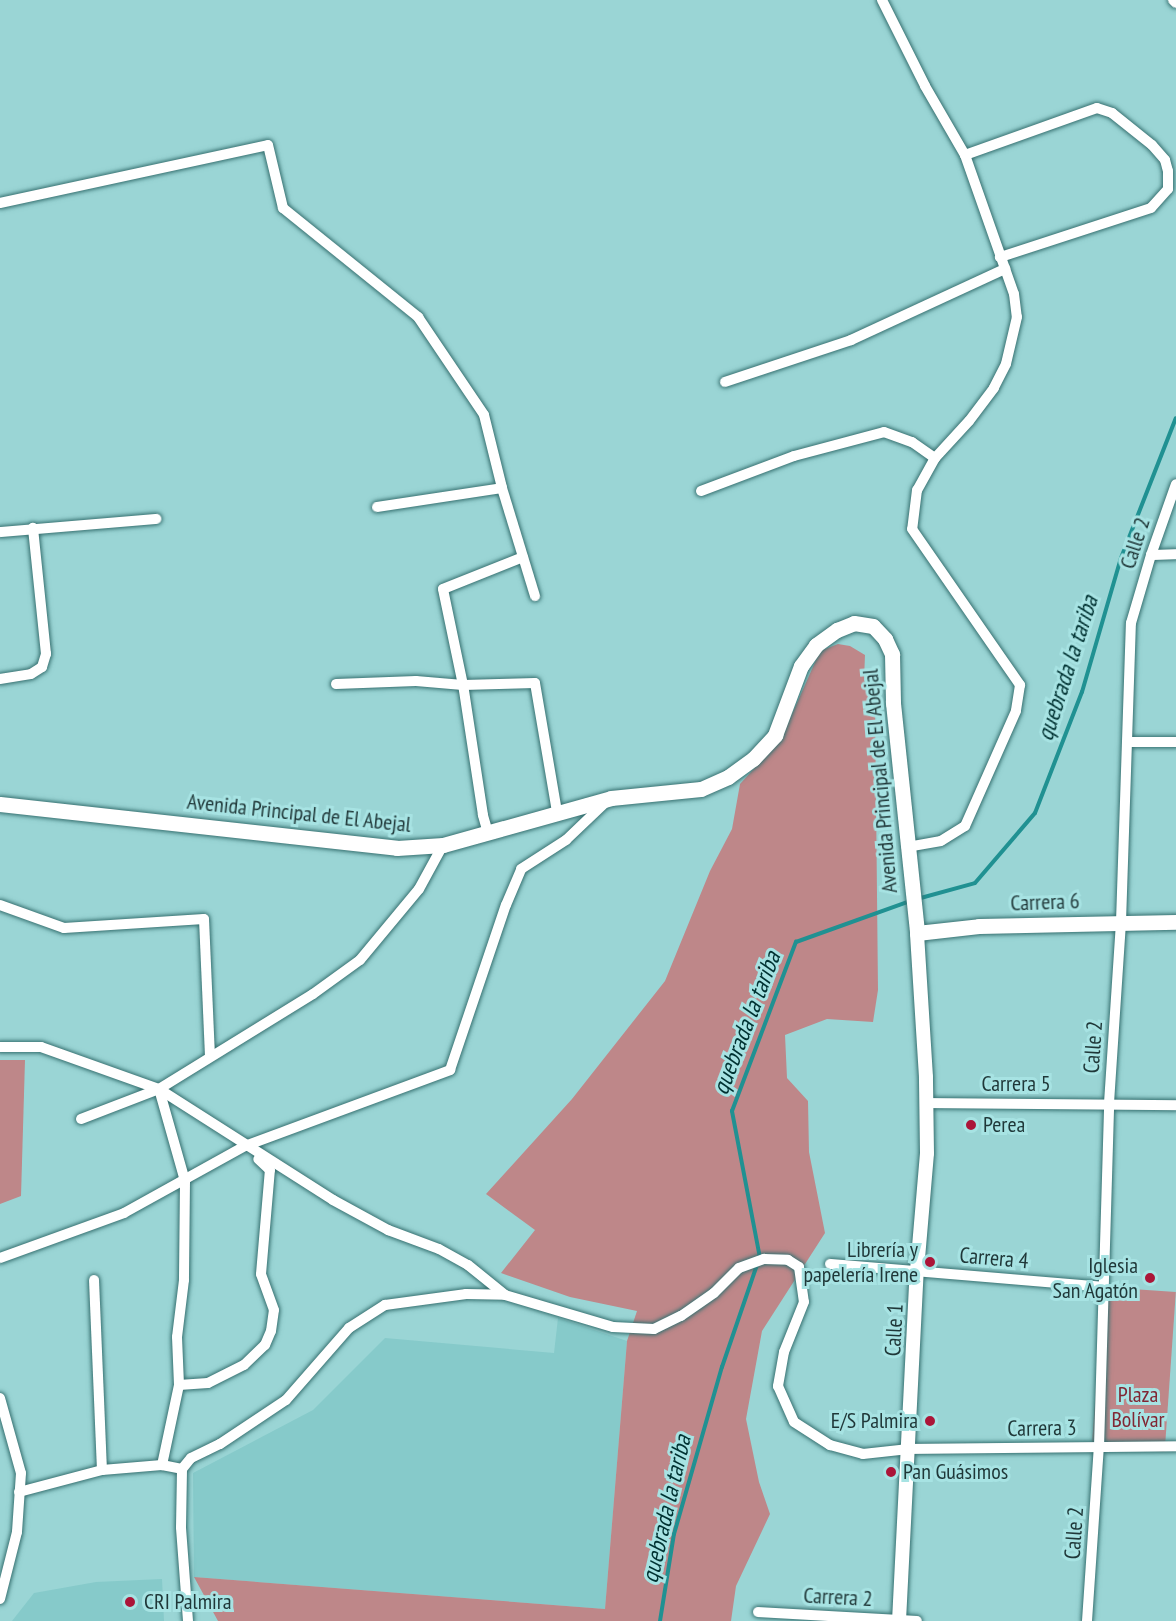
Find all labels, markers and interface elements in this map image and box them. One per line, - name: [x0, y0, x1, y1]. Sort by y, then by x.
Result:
- street label: Calle 2: [1114, 514, 1156, 572]
- water label: quebrada la tariba: [1030, 592, 1104, 744]
- street label: Avenida Principal de El Abejal: [857, 668, 903, 894]
- street label: Avenida Principal de El Abejal: [185, 788, 413, 838]
- street label: Carrera 6: [1010, 888, 1080, 916]
- water label: quebrada la tariba: [706, 948, 786, 1098]
- street label: Calle 2: [1078, 1020, 1108, 1074]
- street label: Carrera 5: [981, 1071, 1051, 1097]
- place label: Perea: [983, 1112, 1025, 1138]
- marker: Perea: [964, 1118, 978, 1132]
- place label: Librería y papelería Irene: [804, 1236, 918, 1288]
- street label: Carrera 4: [958, 1242, 1030, 1274]
- place label: Iglesia San Agatón: [1052, 1252, 1138, 1304]
- marker: Librería y papelería Irene: [923, 1255, 937, 1269]
- marker: Iglesia San Agatón: [1143, 1271, 1157, 1285]
- street label: Calle 1: [879, 1303, 909, 1357]
- park label: Plaza Bolívar: [1111, 1381, 1165, 1432]
- place label: E/S Palmira: [831, 1408, 918, 1434]
- marker: E/S Palmira: [923, 1414, 937, 1428]
- street label: Carrera 3: [1007, 1414, 1077, 1442]
- water label: quebrada la tariba: [635, 1432, 697, 1586]
- place label: Pan Guásimos: [903, 1459, 1008, 1485]
- marker: Pan Guásimos: [884, 1465, 898, 1479]
- street label: Calle 2: [1059, 1506, 1089, 1560]
- street label: Carrera 2: [803, 1582, 873, 1612]
- place label: CRI Palmira: [144, 1589, 232, 1615]
- marker: CRI Palmira: [121, 1593, 139, 1611]

